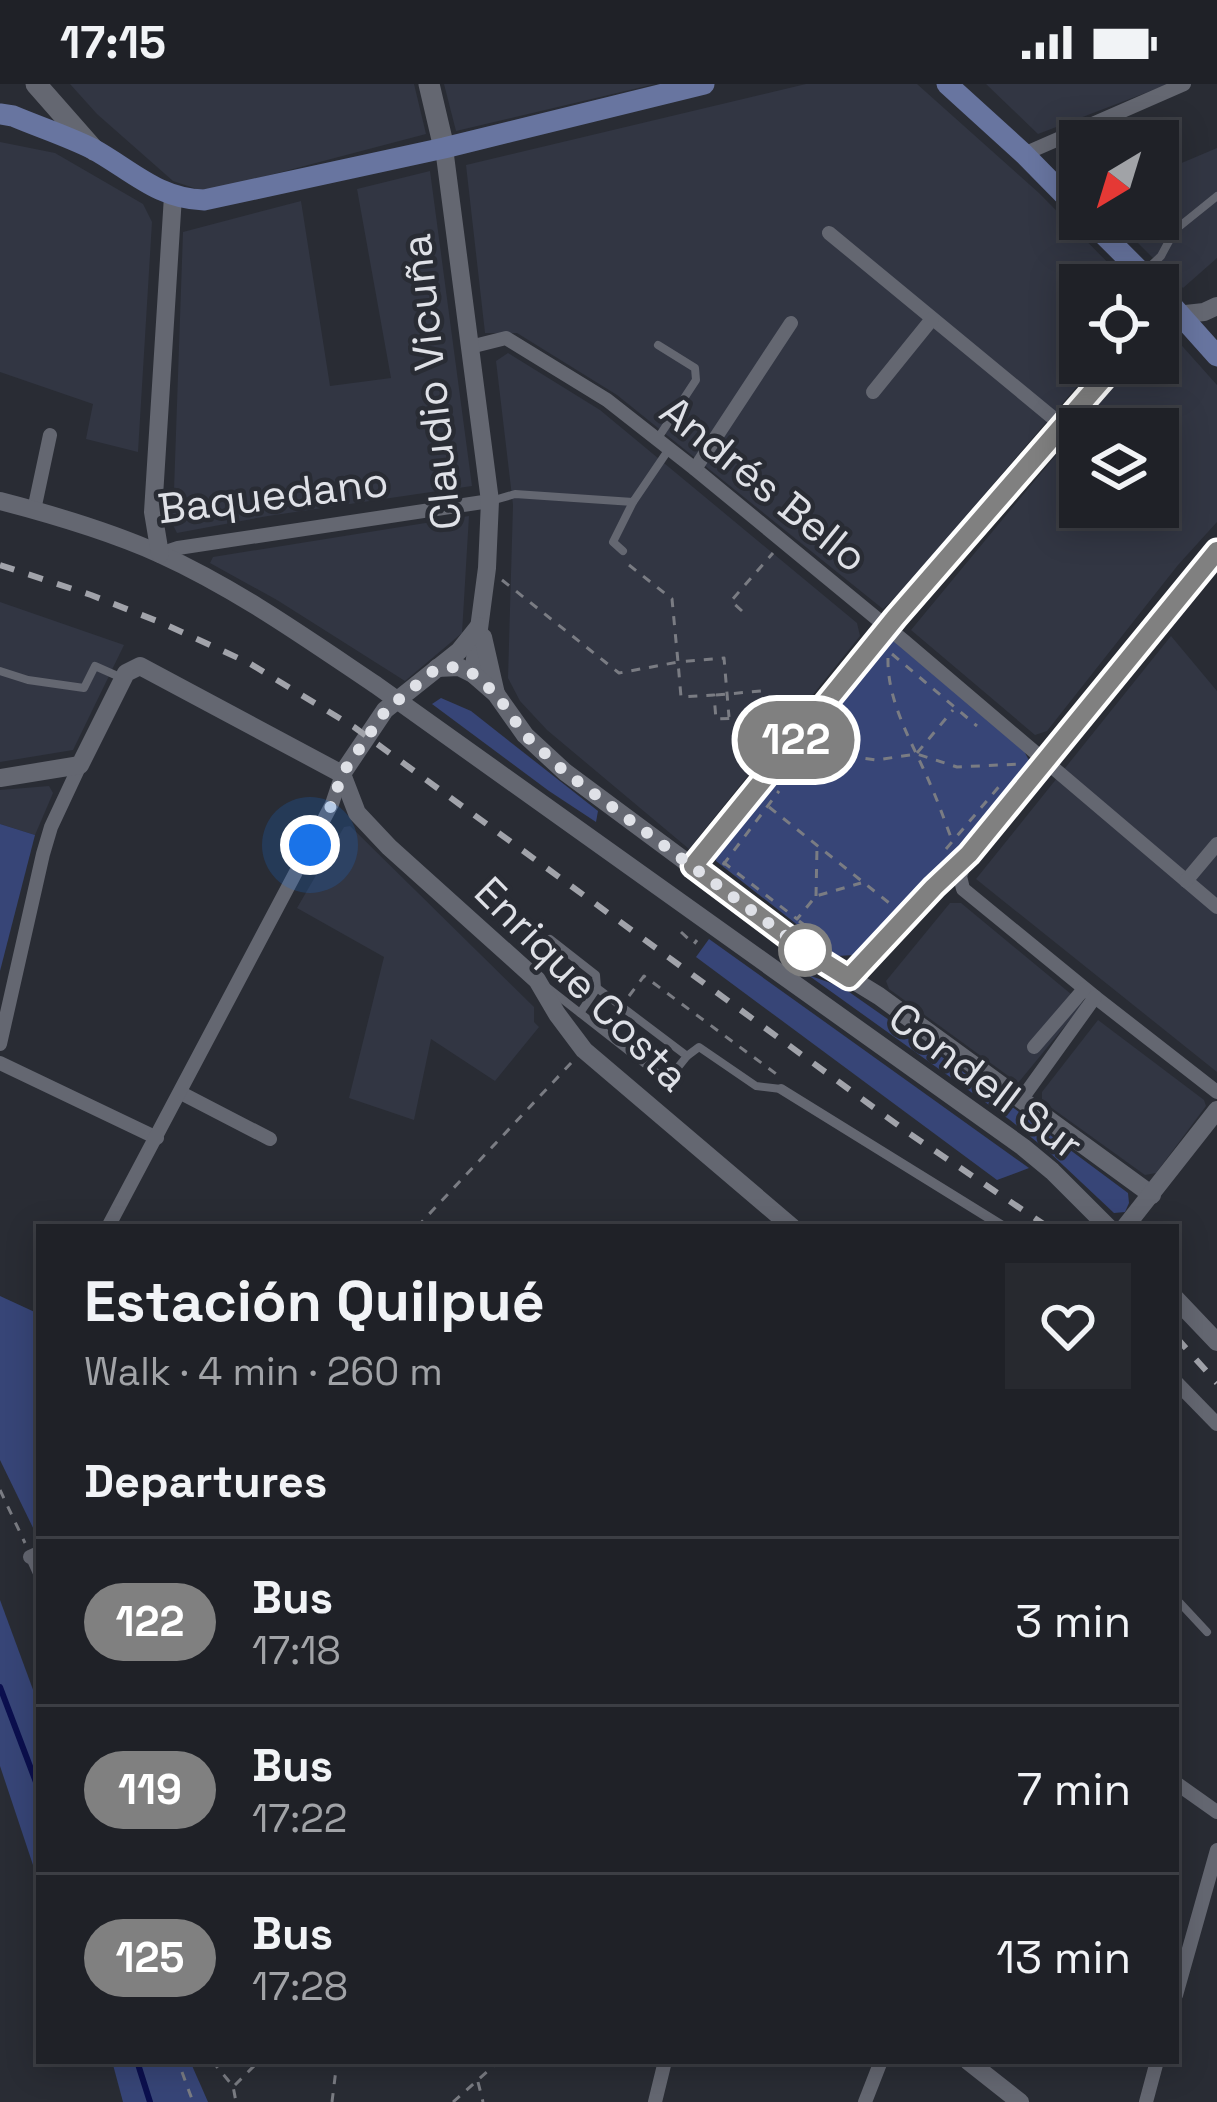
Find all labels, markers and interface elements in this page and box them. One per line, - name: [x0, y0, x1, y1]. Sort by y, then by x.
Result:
- text: 17:15: [60, 14, 166, 71]
- north arrow: [1059, 120, 1179, 240]
- map controls: [1059, 120, 1179, 528]
- street label: Claudio Vicuña: [389, 231, 473, 533]
- button: locate: [1059, 264, 1179, 384]
- street label: Andrés Bello: [650, 384, 878, 584]
- button: layers: [1059, 408, 1179, 528]
- street label: Baquedano: [155, 455, 391, 535]
- line badge: 122: [727, 701, 865, 779]
- text: 122: [762, 713, 830, 766]
- your location: [280, 815, 340, 875]
- street label: Enrique Costa: [464, 866, 700, 1102]
- unlabelled marker: [780, 925, 830, 975]
- street label: Condell Sur: [879, 991, 1093, 1171]
- button: heart: [1005, 1263, 1131, 1389]
- text: Estación Quilpué: [84, 1265, 545, 1338]
- text: Walk · 4 min · 260 m: [84, 1347, 443, 1396]
- text: Departures: [84, 1453, 327, 1510]
- text: Bus: [252, 1569, 333, 1626]
- text: 3 min: [1015, 1593, 1131, 1650]
- text: 122: [116, 1595, 184, 1648]
- text: 17:18: [252, 1626, 341, 1675]
- text: Bus: [252, 1737, 333, 1794]
- text: 7 min: [1017, 1761, 1131, 1818]
- text: 119: [118, 1763, 182, 1816]
- text: 17:22: [252, 1794, 347, 1843]
- text: Bus: [252, 1905, 333, 1962]
- text: 13 min: [996, 1929, 1131, 1986]
- text: 125: [115, 1931, 185, 1984]
- text: 17:28: [252, 1962, 348, 2011]

